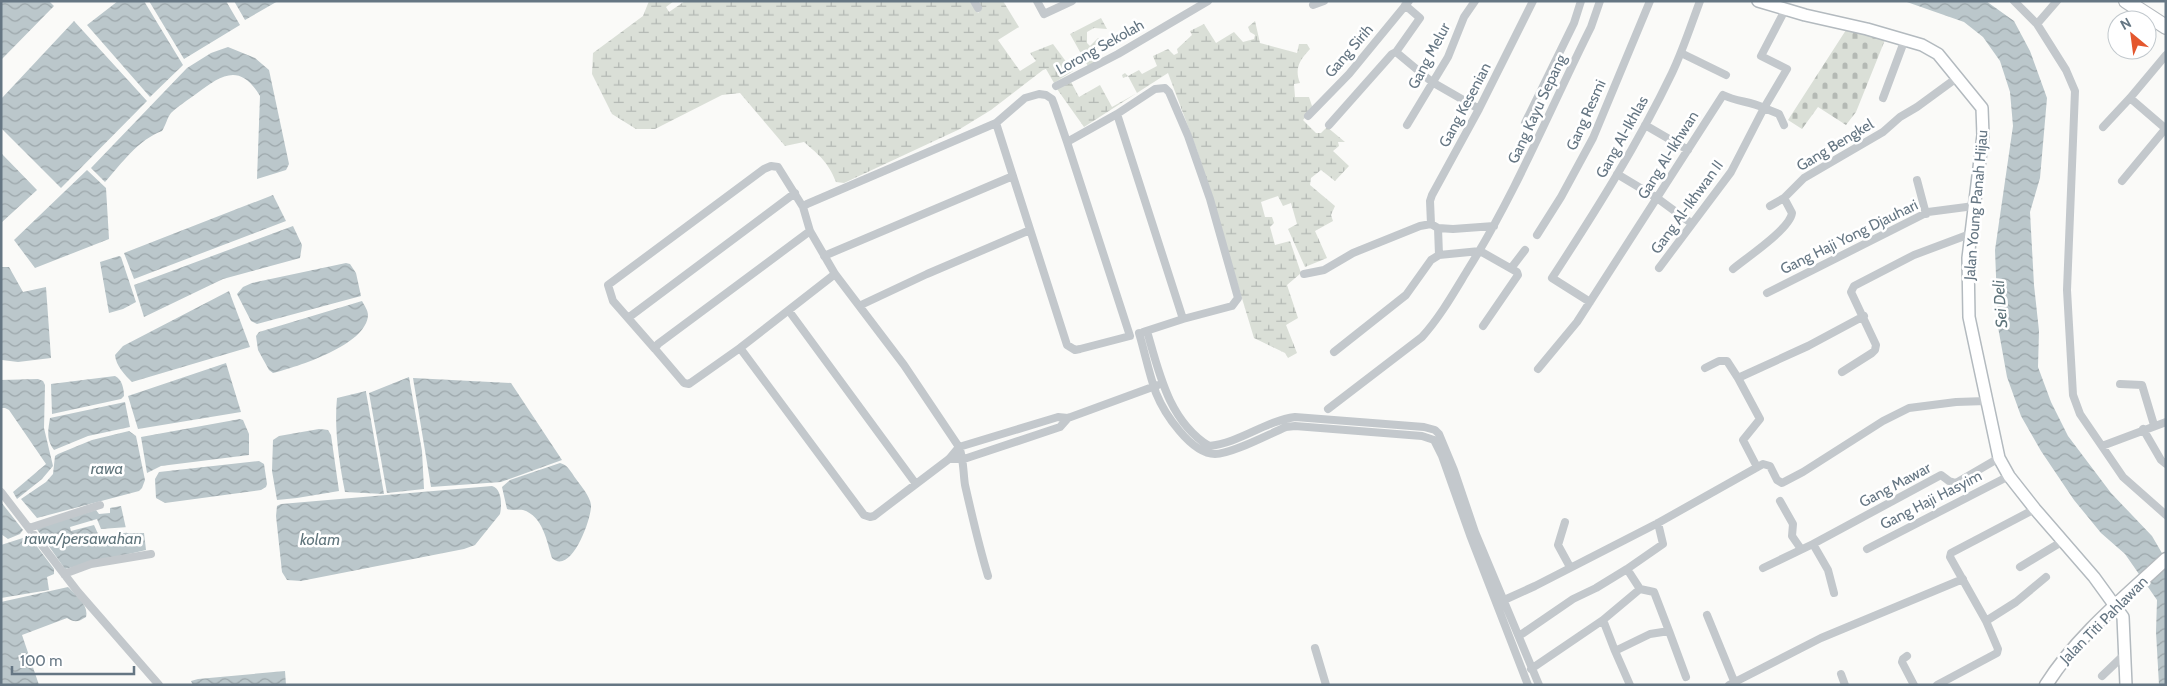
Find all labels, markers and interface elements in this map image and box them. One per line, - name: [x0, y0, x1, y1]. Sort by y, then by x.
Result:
- north arrow: [2107, 10, 2157, 60]
- text: N: [2117, 13, 2134, 34]
- street label: Lorong Sekolah: [1053, 15, 1147, 79]
- street label: Gang Melur: [1404, 20, 1454, 92]
- street label: Gang Sirih: [1321, 21, 1377, 81]
- street label: Gang Kayu Sepang: [1504, 51, 1570, 167]
- street label: Gang Kesenian: [1435, 60, 1495, 150]
- street label: Gang Resmi: [1562, 77, 1610, 153]
- street label: Gang Al-Ikhlas: [1592, 93, 1652, 181]
- street label: Gang Al-Ikhwan: [1634, 108, 1702, 202]
- street label: Gang Bengkel: [1793, 115, 1877, 175]
- street label: Jalan Young Panah Hijau: [1960, 129, 1992, 282]
- street label: Gang Al-Ikhwan II: [1647, 157, 1727, 257]
- street label: Gang Haji Yong Djauhari: [1777, 196, 1921, 278]
- water label: Sei Deli: [1989, 279, 2011, 329]
- water label: rawa: [91, 459, 123, 478]
- street label: Gang Mawar: [1856, 459, 1934, 511]
- street label: Gang Haji Hasyim: [1877, 467, 1985, 533]
- water label: rawa/persawahan: [24, 529, 142, 548]
- water label: kolam: [300, 530, 340, 549]
- street label: Jalan Titi Pahlawan: [2056, 572, 2152, 668]
- scale bar: [12, 644, 135, 676]
- text: 100 m: [20, 652, 62, 670]

